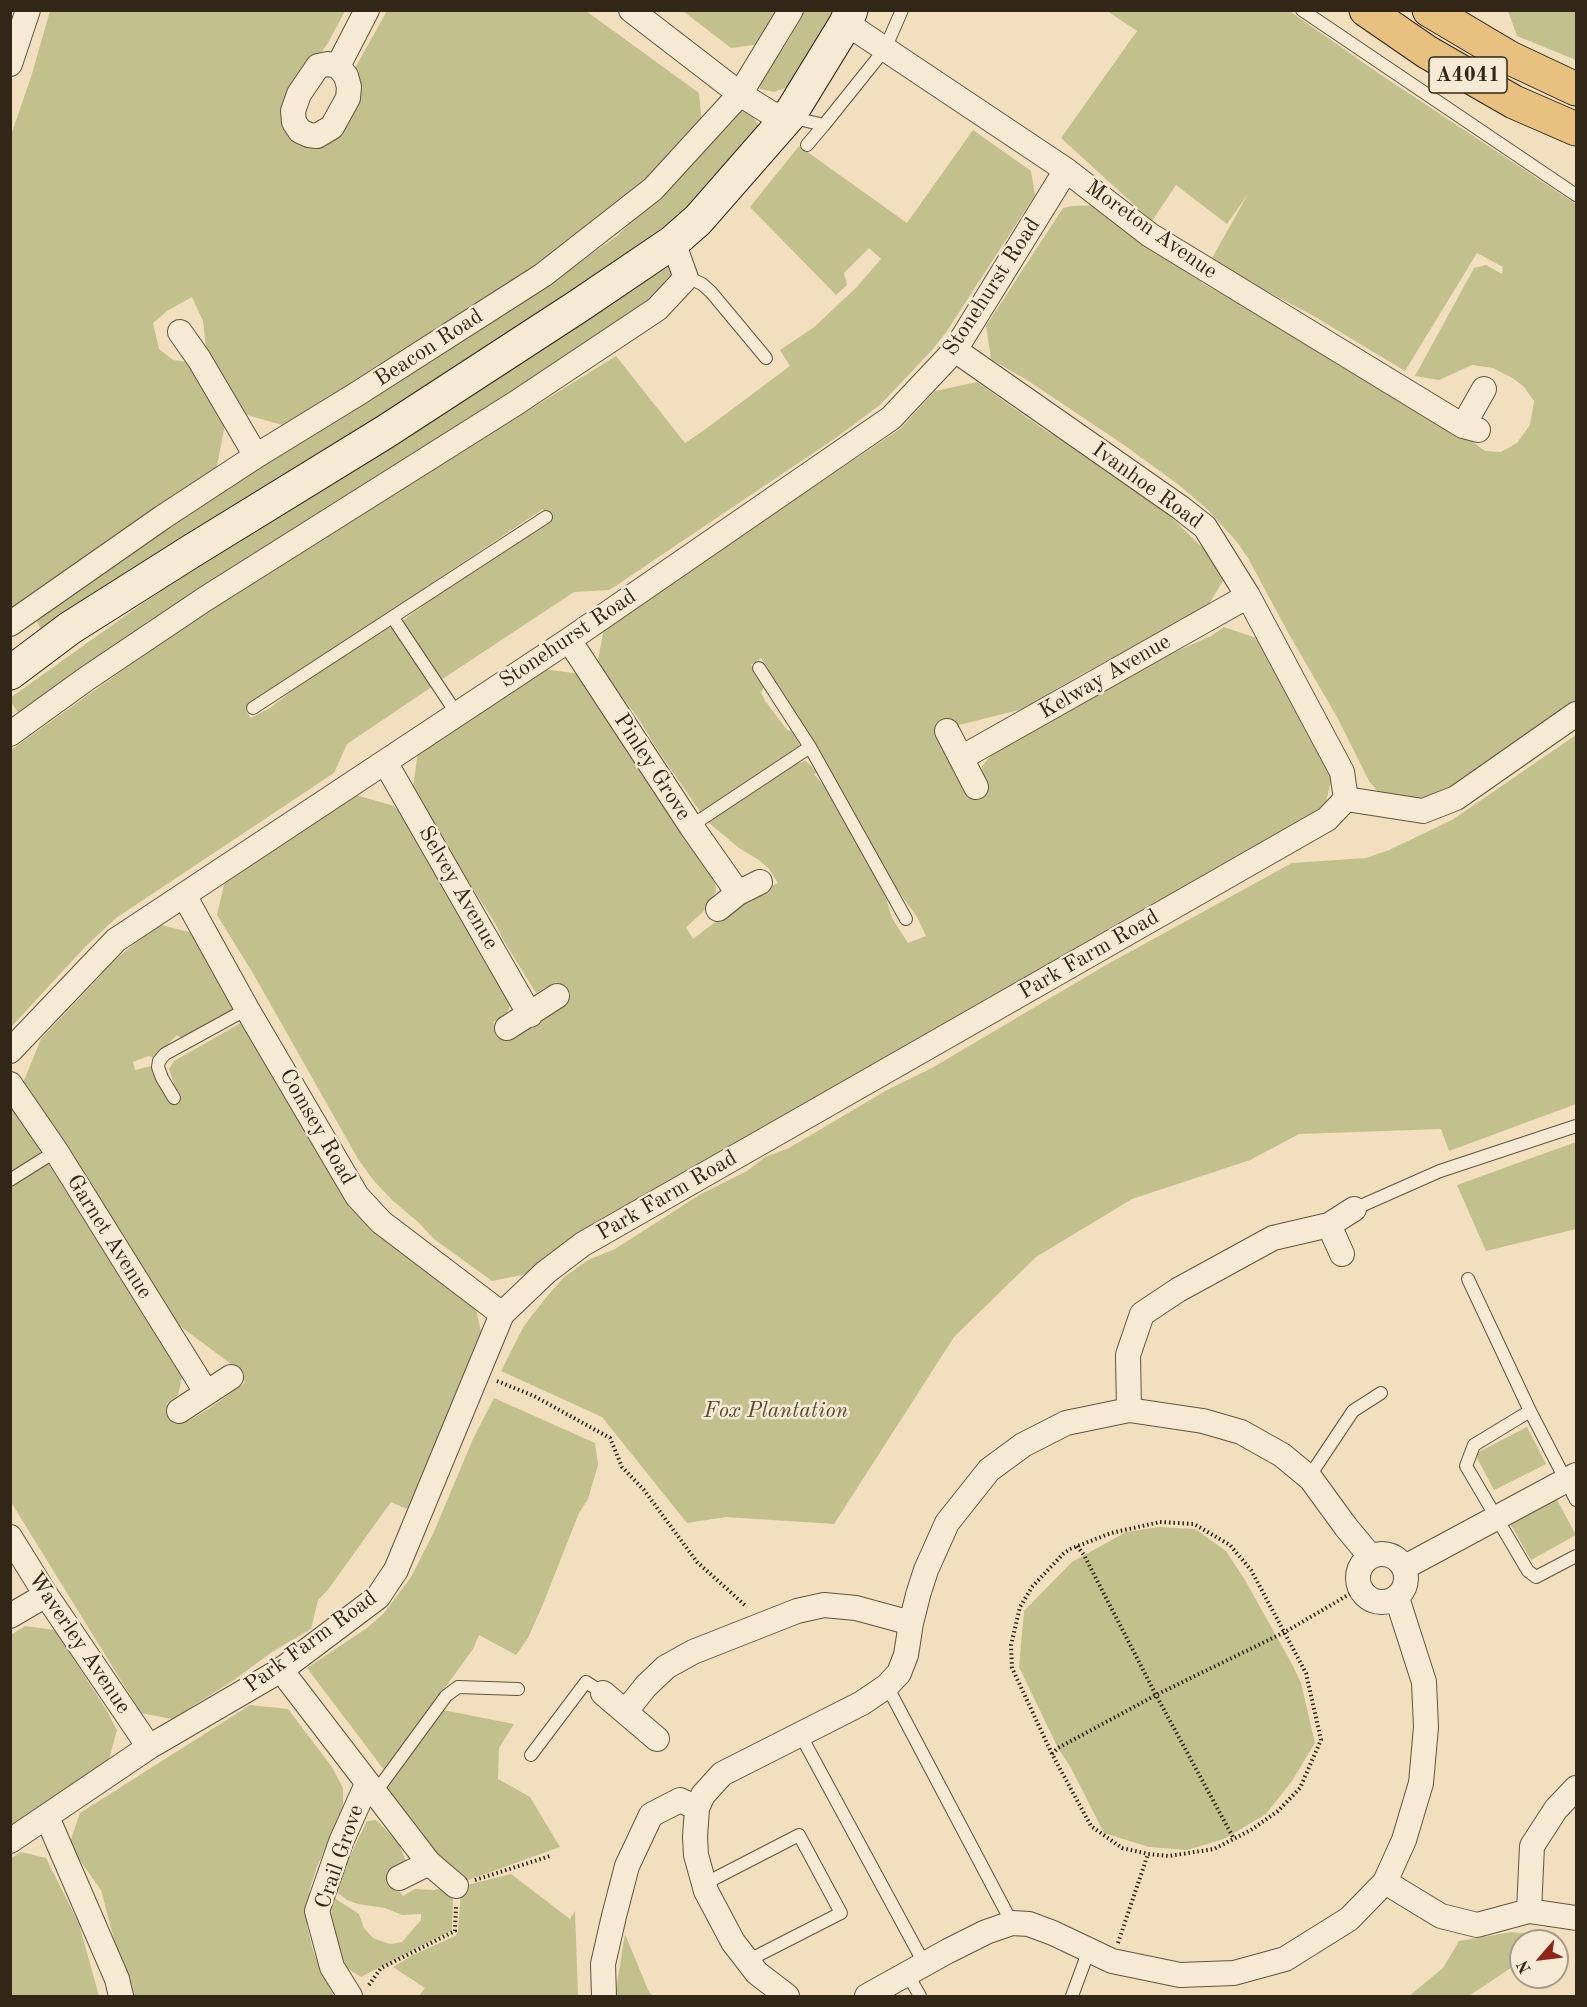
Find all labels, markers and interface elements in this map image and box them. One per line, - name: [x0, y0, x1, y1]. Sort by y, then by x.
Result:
- road number: A4041: [1429, 57, 1507, 93]
- street label: Moreton Avenue: [1080, 175, 1222, 285]
- street label: Stonehurst Road: [938, 213, 1046, 361]
- street label: Beacon Road: [370, 303, 488, 393]
- street label: Ivanhoe Road: [1086, 437, 1208, 535]
- street label: Stonehurst Road: [495, 583, 641, 695]
- street label: Kelway Avenue: [1035, 629, 1175, 725]
- street label: Pinley Grove: [608, 709, 696, 825]
- street label: Selvey Avenue: [412, 822, 504, 954]
- street label: Park Farm Road: [1014, 904, 1164, 1006]
- street label: Comsey Road: [273, 1064, 361, 1190]
- street label: Park Farm Road: [592, 1145, 742, 1247]
- street label: Garnet Avenue: [60, 1170, 158, 1304]
- park label: Fox Plantation: [704, 1398, 848, 1424]
- street label: Waverley Avenue: [22, 1567, 136, 1719]
- street label: Park Farm Road: [240, 1585, 382, 1699]
- street label: Crail Grove: [310, 1802, 370, 1912]
- north arrow: [1509, 1929, 1569, 1989]
- text: N: [1515, 1957, 1535, 1976]

